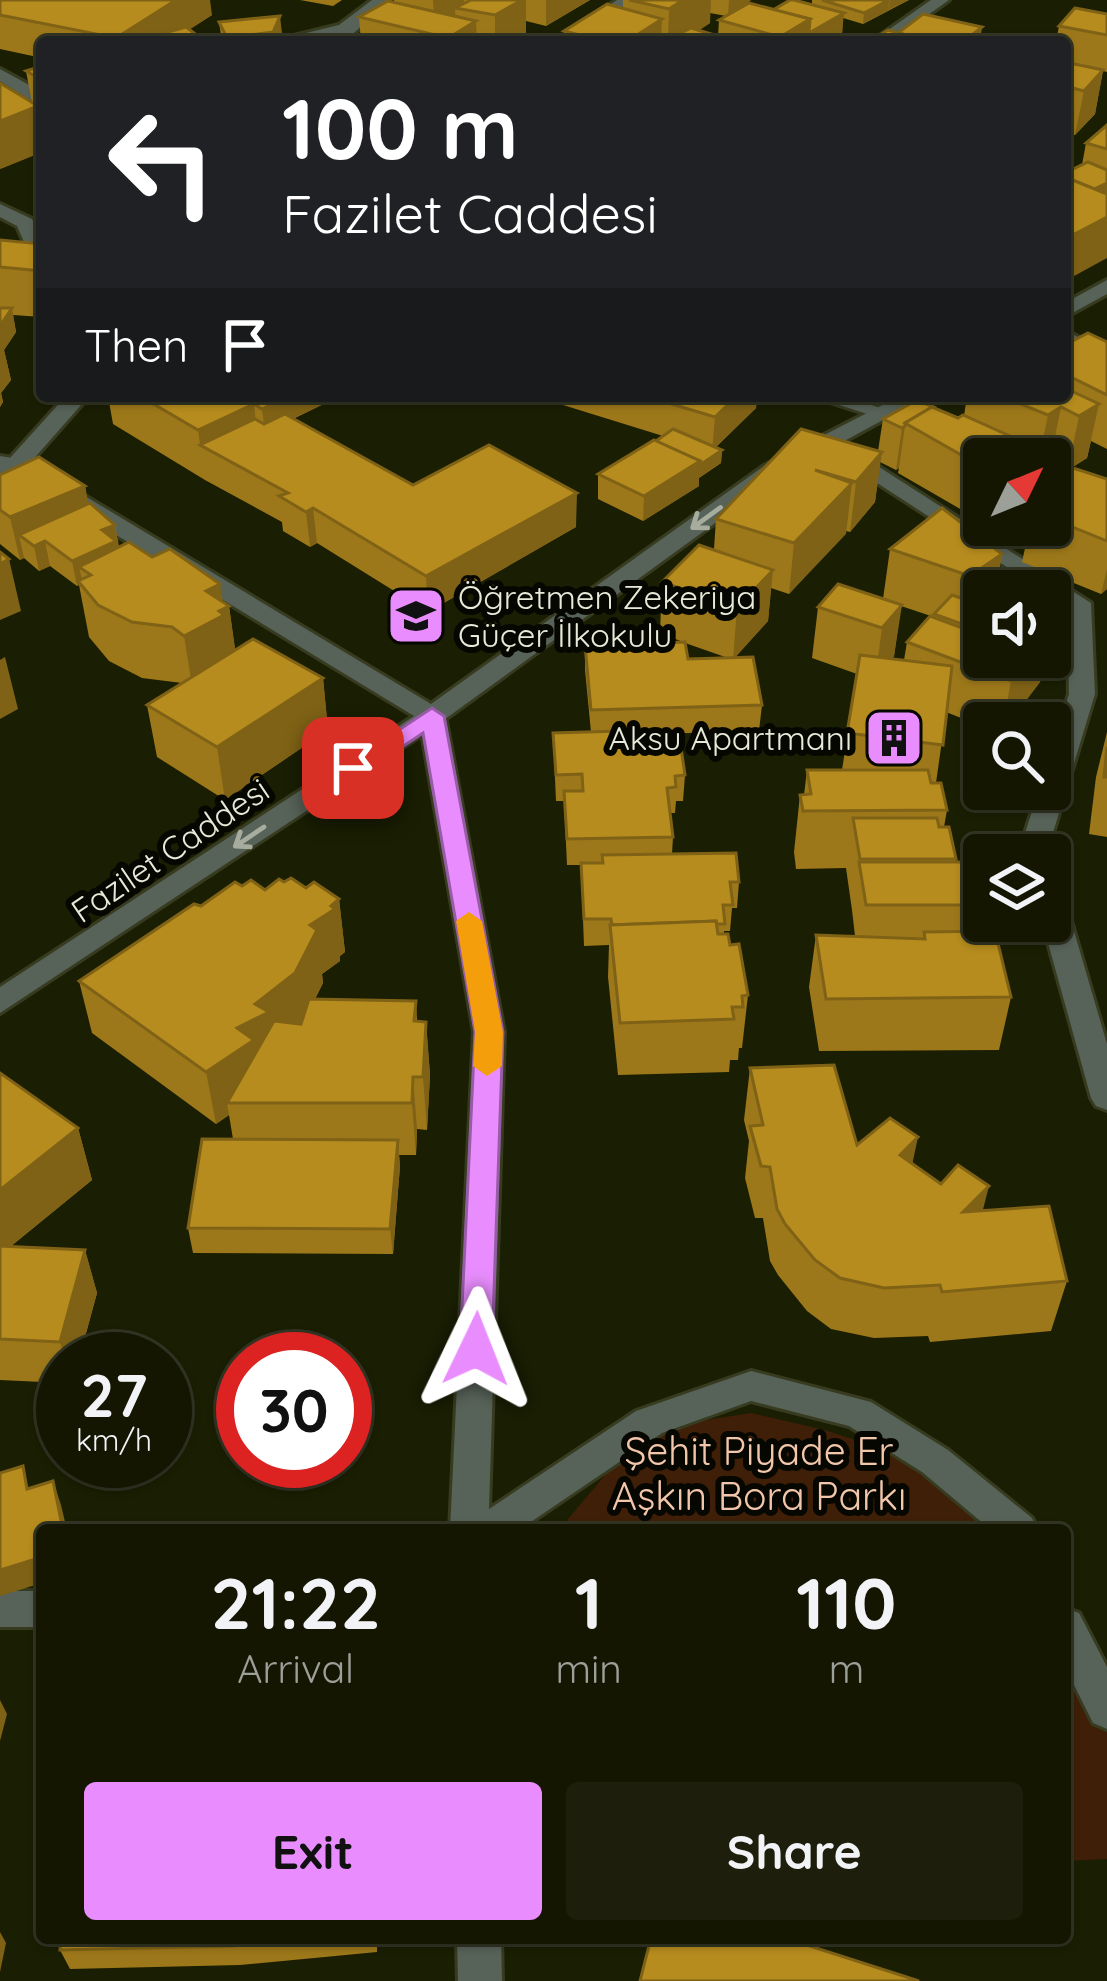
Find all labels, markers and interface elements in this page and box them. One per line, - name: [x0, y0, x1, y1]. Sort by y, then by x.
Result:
- text: 100 m: [282, 75, 519, 180]
- icon: left: [84, 84, 240, 240]
- text: Fazilet Caddesi: [282, 179, 658, 247]
- icon: arrive: [212, 312, 278, 378]
- text: Then: [84, 317, 188, 373]
- north arrow: [963, 438, 1071, 546]
- map controls: [963, 438, 1071, 942]
- one-way arrow: [690, 505, 723, 530]
- button: sound: [963, 570, 1071, 678]
- place label: Öğretmen Zekeriya Güçer İlkokulu: [458, 576, 756, 655]
- school or university icon: Öğretmen Zekeriya Güçer İlkokulu: [385, 585, 447, 647]
- button: search: [963, 702, 1071, 810]
- building icon: Aksu Apartmanı: [863, 707, 925, 769]
- pin: [302, 717, 404, 819]
- place label: Aksu Apartmanı: [608, 717, 852, 758]
- icon: arrive: [320, 735, 386, 801]
- street label: Fazilet Caddesi: [63, 768, 276, 931]
- one-way arrow: [232, 825, 266, 850]
- button: layers: [963, 834, 1071, 942]
- position arrow: [413, 1286, 539, 1412]
- speed limit sign: 30: [216, 1332, 372, 1488]
- text: 27: [80, 1357, 148, 1432]
- text: km/h: [76, 1421, 152, 1459]
- park label: Şehit Piyade Er Aşkın Bora Parkı: [612, 1426, 906, 1520]
- text: 21:22: [210, 1557, 381, 1647]
- text: 1: [575, 1557, 603, 1647]
- text: 110: [796, 1557, 897, 1647]
- text: Arrival: [237, 1644, 354, 1693]
- text: min: [555, 1644, 622, 1693]
- text: m: [829, 1644, 864, 1693]
- button: Exit: [84, 1782, 542, 1920]
- button: Share: [566, 1782, 1023, 1920]

